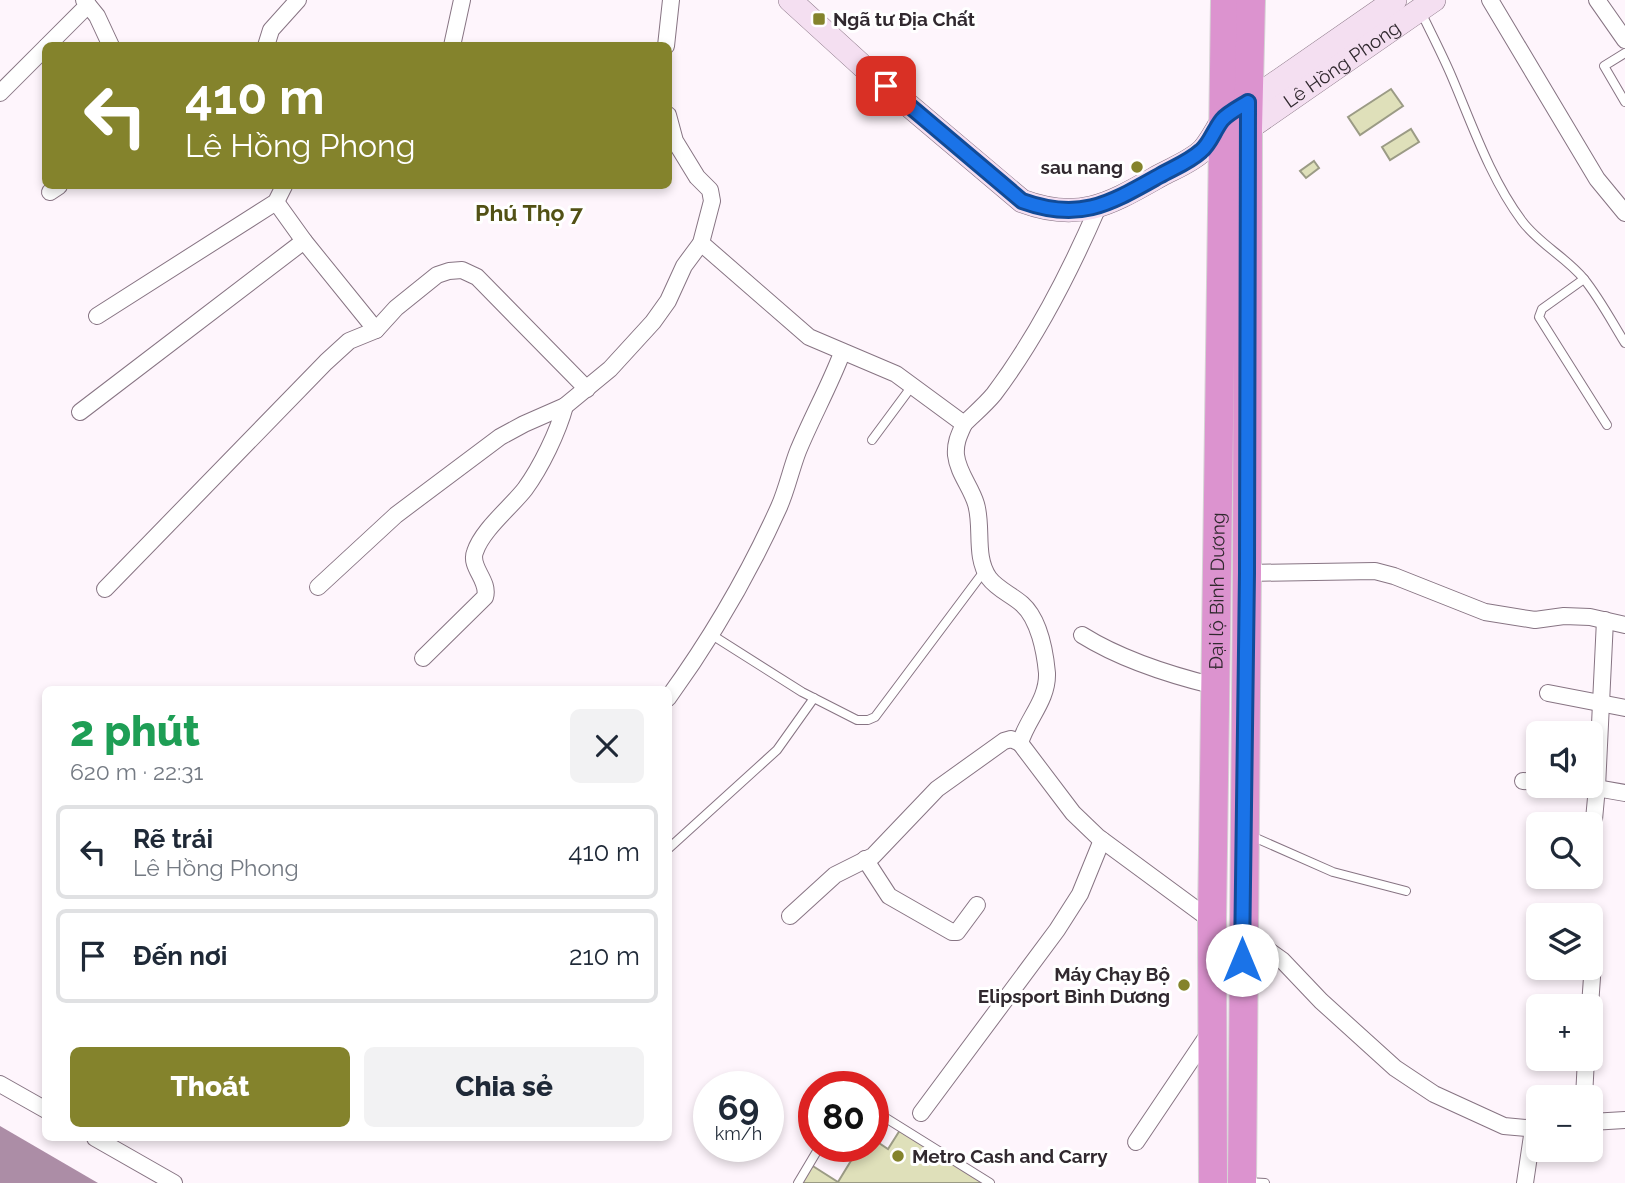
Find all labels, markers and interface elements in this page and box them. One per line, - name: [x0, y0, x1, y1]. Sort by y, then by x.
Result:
- place label: Ngã tư Địa Chất: [833, 8, 976, 30]
- marker: Ngã tư Địa Chất: [811, 11, 827, 27]
- street label: Lê Hồng Phong: [1279, 16, 1404, 112]
- pin: [856, 56, 916, 116]
- icon: arrive: [867, 67, 905, 105]
- text: 410 m: [185, 68, 325, 125]
- icon: left: [70, 70, 161, 161]
- text: Lê Hồng Phong: [185, 127, 416, 164]
- place label: sau nang: [1041, 156, 1123, 178]
- marker: sau nang: [1129, 159, 1145, 175]
- district label: Phú Thọ 7: [475, 199, 583, 226]
- street label: Đại lộ Bình Dương: [1205, 512, 1229, 670]
- text: 2 phút: [70, 707, 200, 756]
- button: close: [570, 709, 644, 783]
- map controls: [1526, 721, 1603, 1162]
- button: sound: [1526, 721, 1603, 798]
- text: 620 m · 22:31: [70, 758, 203, 785]
- button: search: [1526, 812, 1603, 889]
- text: Rẽ trái: [133, 824, 213, 854]
- icon: left: [74, 833, 112, 871]
- text: 410 m: [568, 837, 640, 867]
- text: Lê Hồng Phong: [133, 854, 299, 881]
- button: layers: [1526, 903, 1603, 980]
- position arrow: [1205, 923, 1279, 997]
- icon: arrive: [74, 937, 112, 975]
- text: Đến nơi: [133, 941, 227, 971]
- text: 210 m: [569, 941, 640, 971]
- place label: Máy Chạy Bộ Elipsport Bình Dương: [978, 963, 1170, 1007]
- marker: Máy Chạy Bộ Elipsport Bình Dương: [1176, 977, 1192, 993]
- button: +: [1526, 994, 1603, 1071]
- button: Thoát: [70, 1047, 350, 1127]
- button: Chia sẻ: [364, 1047, 644, 1127]
- speed limit sign: 80: [798, 1071, 889, 1162]
- button: −: [1526, 1085, 1603, 1162]
- text: 69: [718, 1087, 759, 1128]
- text: km/h: [715, 1123, 762, 1144]
- place label: Metro Cash and Carry: [912, 1145, 1108, 1167]
- marker: Metro Cash and Carry: [890, 1148, 906, 1164]

